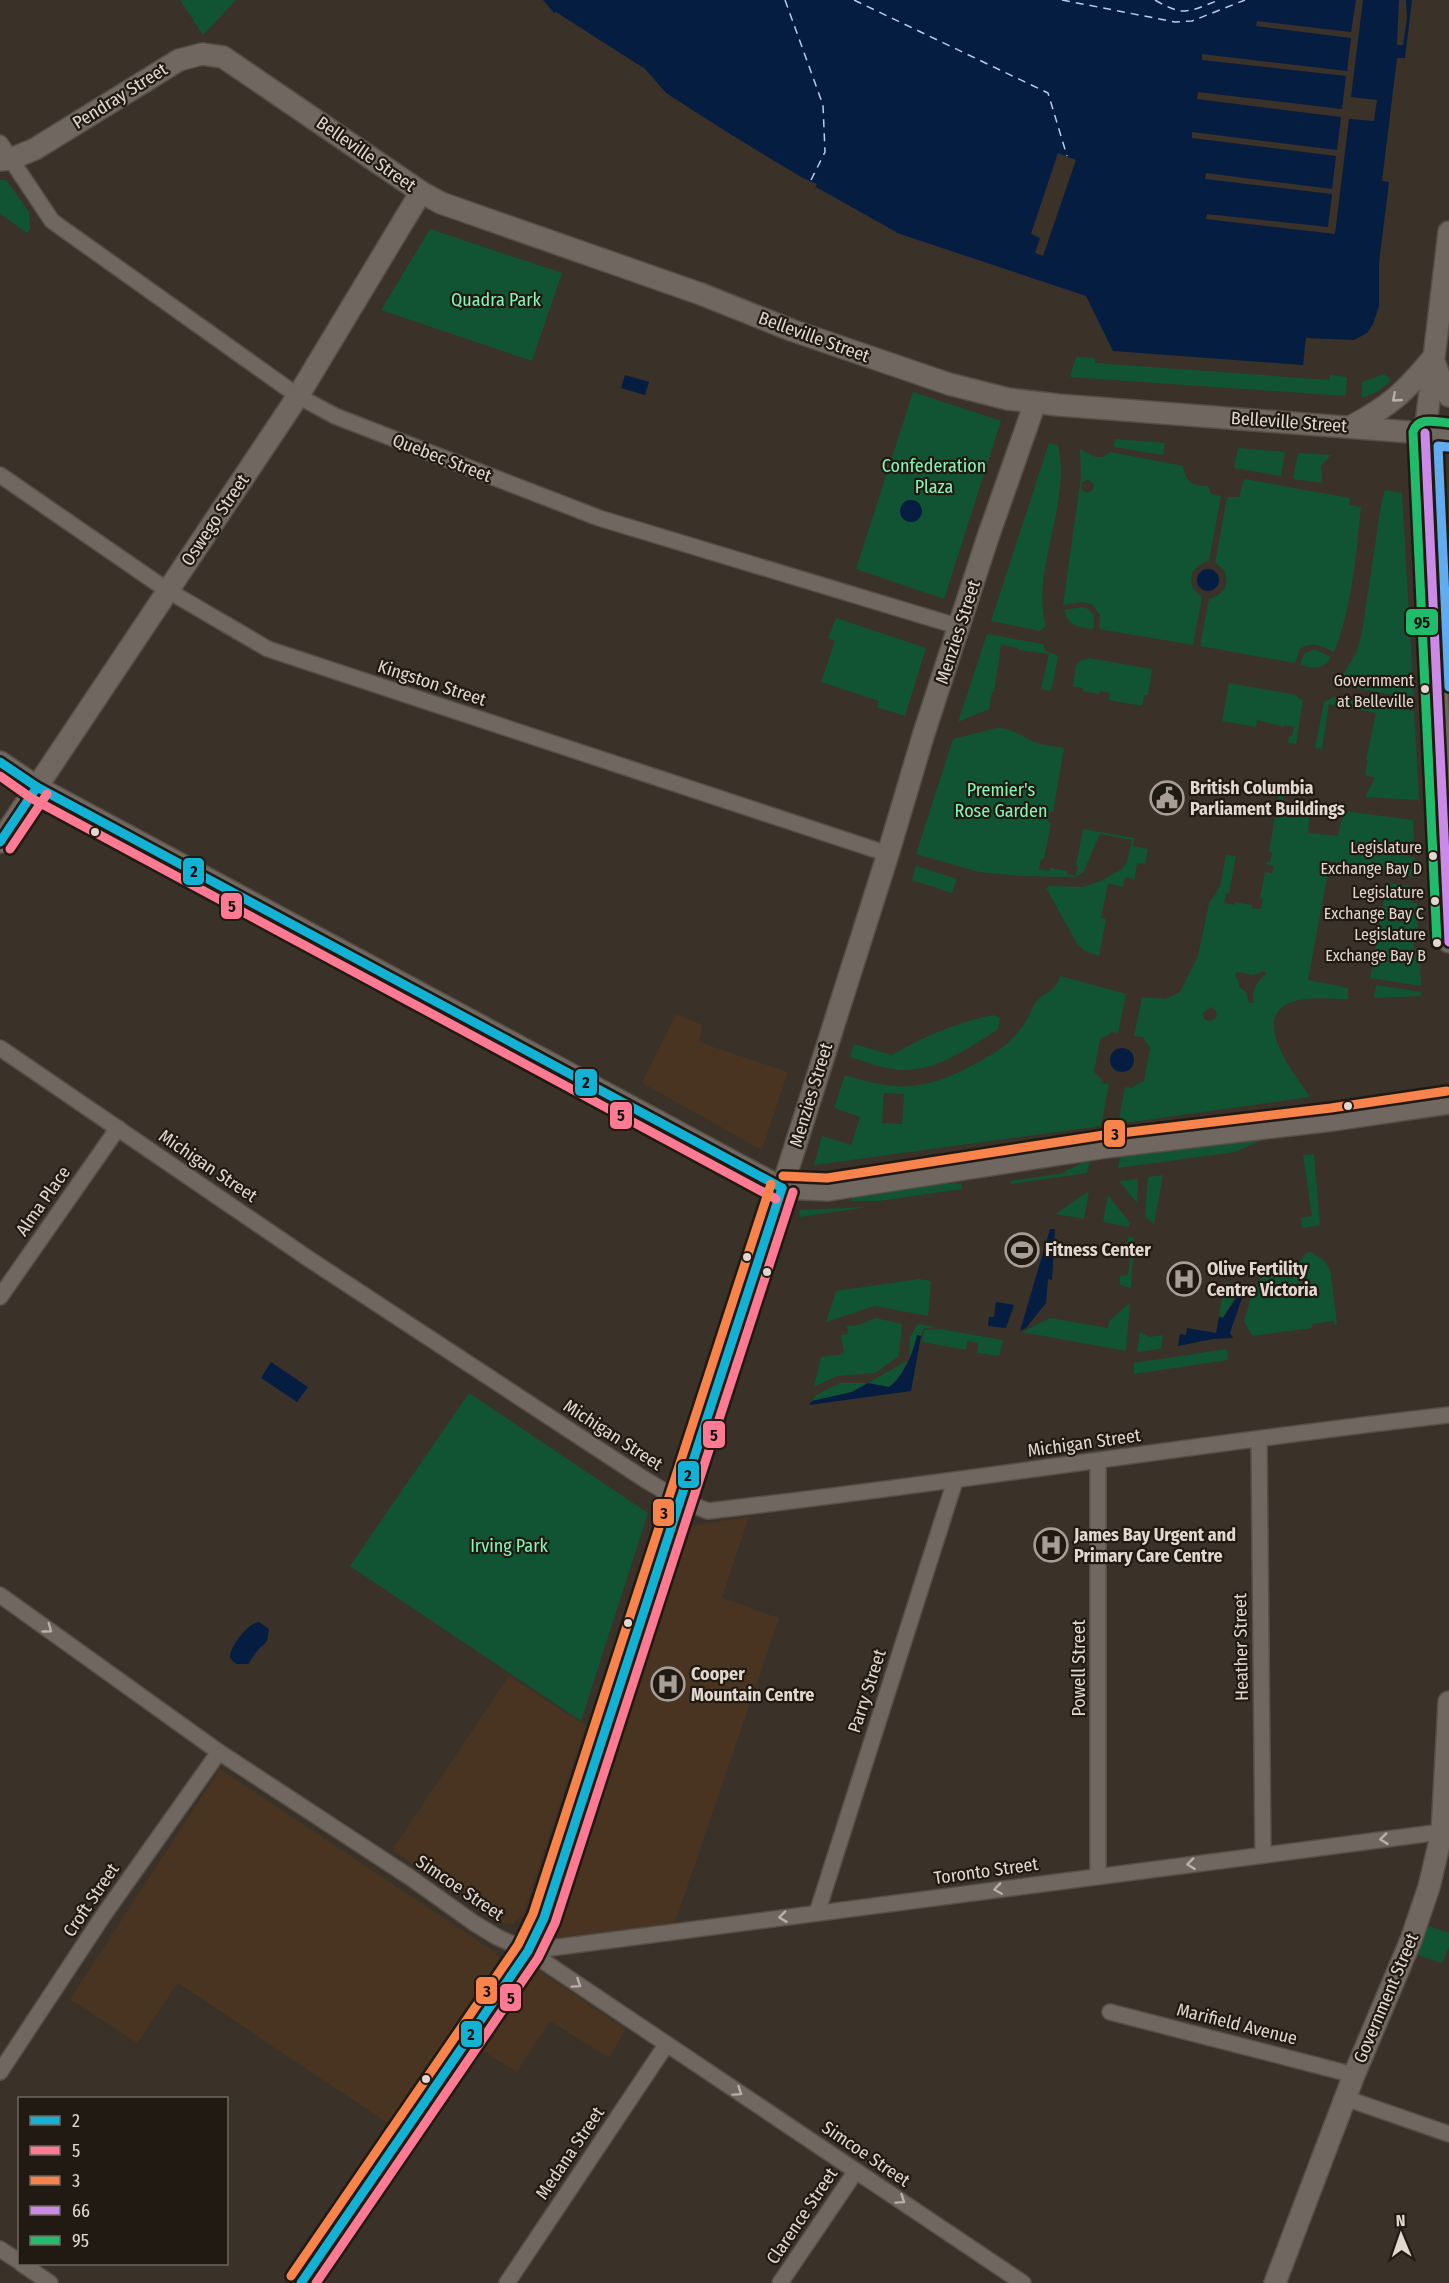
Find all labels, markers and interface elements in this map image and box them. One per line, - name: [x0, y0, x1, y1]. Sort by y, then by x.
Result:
- street label: Pendray Street: [69, 58, 172, 134]
- street label: Belleville Street: [312, 112, 420, 196]
- park label: Quadra Park: [451, 289, 542, 311]
- street label: Belleville Street: [756, 307, 873, 367]
- one-way arrow: [1392, 391, 1403, 402]
- street label: Belleville Street: [1230, 407, 1348, 437]
- street label: Quebec Street: [389, 429, 495, 487]
- park label: Confederation Plaza: [882, 455, 986, 498]
- street label: Oswego Street: [176, 470, 254, 570]
- street label: Menzies Street: [931, 577, 985, 687]
- line badge: 95: [1405, 608, 1439, 636]
- text: 95: [1414, 613, 1430, 632]
- street label: Kingston Street: [375, 655, 489, 711]
- place label: Government at Belleville: [1334, 671, 1415, 711]
- marker: Government at Belleville: [1419, 683, 1431, 695]
- place label: British Columbia Parliament Buildings: [1190, 777, 1345, 820]
- park label: Premier's Rose Garden: [955, 779, 1047, 822]
- public building icon: British Columbia Parliament Buildings: [1149, 780, 1185, 816]
- unlabelled marker: [89, 826, 101, 838]
- place label: Legislature Exchange Bay D: [1321, 838, 1422, 878]
- marker: Legislature Exchange Bay D: [1427, 850, 1439, 862]
- line badge: 2: [182, 857, 205, 886]
- text: 2: [189, 862, 198, 881]
- place label: Legislature Exchange Bay C: [1324, 883, 1424, 923]
- line badge: 5: [220, 892, 243, 920]
- marker: Legislature Exchange Bay C: [1429, 895, 1441, 907]
- text: 5: [228, 897, 236, 916]
- place label: Legislature Exchange Bay B: [1325, 925, 1426, 965]
- marker: Legislature Exchange Bay B: [1431, 937, 1443, 949]
- street label: Menzies Street: [785, 1040, 837, 1150]
- line badge: 2: [574, 1068, 598, 1097]
- text: 2: [581, 1073, 590, 1092]
- unlabelled marker: [1342, 1100, 1354, 1112]
- line badge: 5: [609, 1101, 633, 1130]
- text: 5: [617, 1106, 625, 1125]
- line badge: 3: [1103, 1119, 1126, 1148]
- street label: Michigan Street: [155, 1125, 261, 1207]
- text: 3: [1110, 1125, 1119, 1144]
- street label: Alma Place: [11, 1162, 75, 1240]
- sports icon: Fitness Center: [1004, 1232, 1040, 1268]
- place label: Fitness Center: [1045, 1239, 1151, 1261]
- unlabelled marker: [741, 1251, 753, 1263]
- place label: Olive Fertility Centre Victoria: [1207, 1258, 1318, 1301]
- hospital icon: Olive Fertility Centre Victoria: [1166, 1261, 1202, 1297]
- unlabelled marker: [761, 1266, 773, 1278]
- street label: Michigan Street: [559, 1395, 667, 1475]
- line badge: 5: [702, 1420, 726, 1449]
- street label: Michigan Street: [1026, 1424, 1142, 1462]
- text: 5: [710, 1426, 718, 1445]
- line badge: 2: [677, 1460, 700, 1489]
- text: 2: [683, 1466, 692, 1485]
- line badge: 3: [652, 1498, 675, 1527]
- text: 3: [659, 1504, 668, 1523]
- place label: James Bay Urgent and Primary Care Centre: [1073, 1524, 1236, 1567]
- hospital icon: James Bay Urgent and Primary Care Centre: [1033, 1527, 1069, 1563]
- park label: Irving Park: [470, 1535, 548, 1557]
- street label: Heather Street: [1229, 1593, 1253, 1701]
- unlabelled marker: [622, 1617, 634, 1629]
- street label: Powell Street: [1068, 1619, 1090, 1717]
- one-way arrow: [41, 1622, 52, 1633]
- street label: Parry Street: [843, 1646, 891, 1735]
- place label: Cooper Mountain Centre: [691, 1663, 814, 1706]
- hospital icon: Cooper Mountain Centre: [650, 1666, 686, 1702]
- one-way arrow: [1380, 1833, 1389, 1845]
- street label: Simcoe Street: [412, 1850, 508, 1926]
- street label: Toronto Street: [932, 1853, 1040, 1889]
- one-way arrow: [1186, 1857, 1196, 1869]
- street label: Croft Street: [58, 1859, 124, 1941]
- one-way arrow: [993, 1883, 1002, 1895]
- one-way arrow: [779, 1911, 788, 1923]
- street label: Government Street: [1349, 1930, 1423, 2066]
- line badge: 3: [475, 1976, 498, 2005]
- one-way arrow: [570, 1976, 581, 1987]
- text: 3: [482, 1982, 491, 2001]
- line badge: 5: [499, 1983, 522, 2012]
- text: 5: [507, 1989, 515, 2008]
- street label: Marifield Avenue: [1174, 1998, 1300, 2050]
- line badge: 2: [460, 2020, 483, 2048]
- text: 2: [466, 2025, 475, 2044]
- unlabelled marker: [420, 2073, 432, 2085]
- one-way arrow: [732, 2085, 743, 2096]
- legend: [18, 2097, 228, 2265]
- street label: Medana Street: [531, 2102, 609, 2203]
- text: 2: [72, 2110, 80, 2132]
- street label: Simcoe Street: [818, 2116, 914, 2192]
- text: 5: [72, 2140, 80, 2162]
- street label: Clarence Street: [762, 2164, 842, 2268]
- text: 3: [72, 2170, 80, 2192]
- one-way arrow: [895, 2193, 905, 2205]
- text: 66: [72, 2200, 90, 2222]
- north arrow: [1371, 2205, 1431, 2265]
- text: N: [1395, 2211, 1406, 2230]
- text: 95: [72, 2230, 89, 2252]

